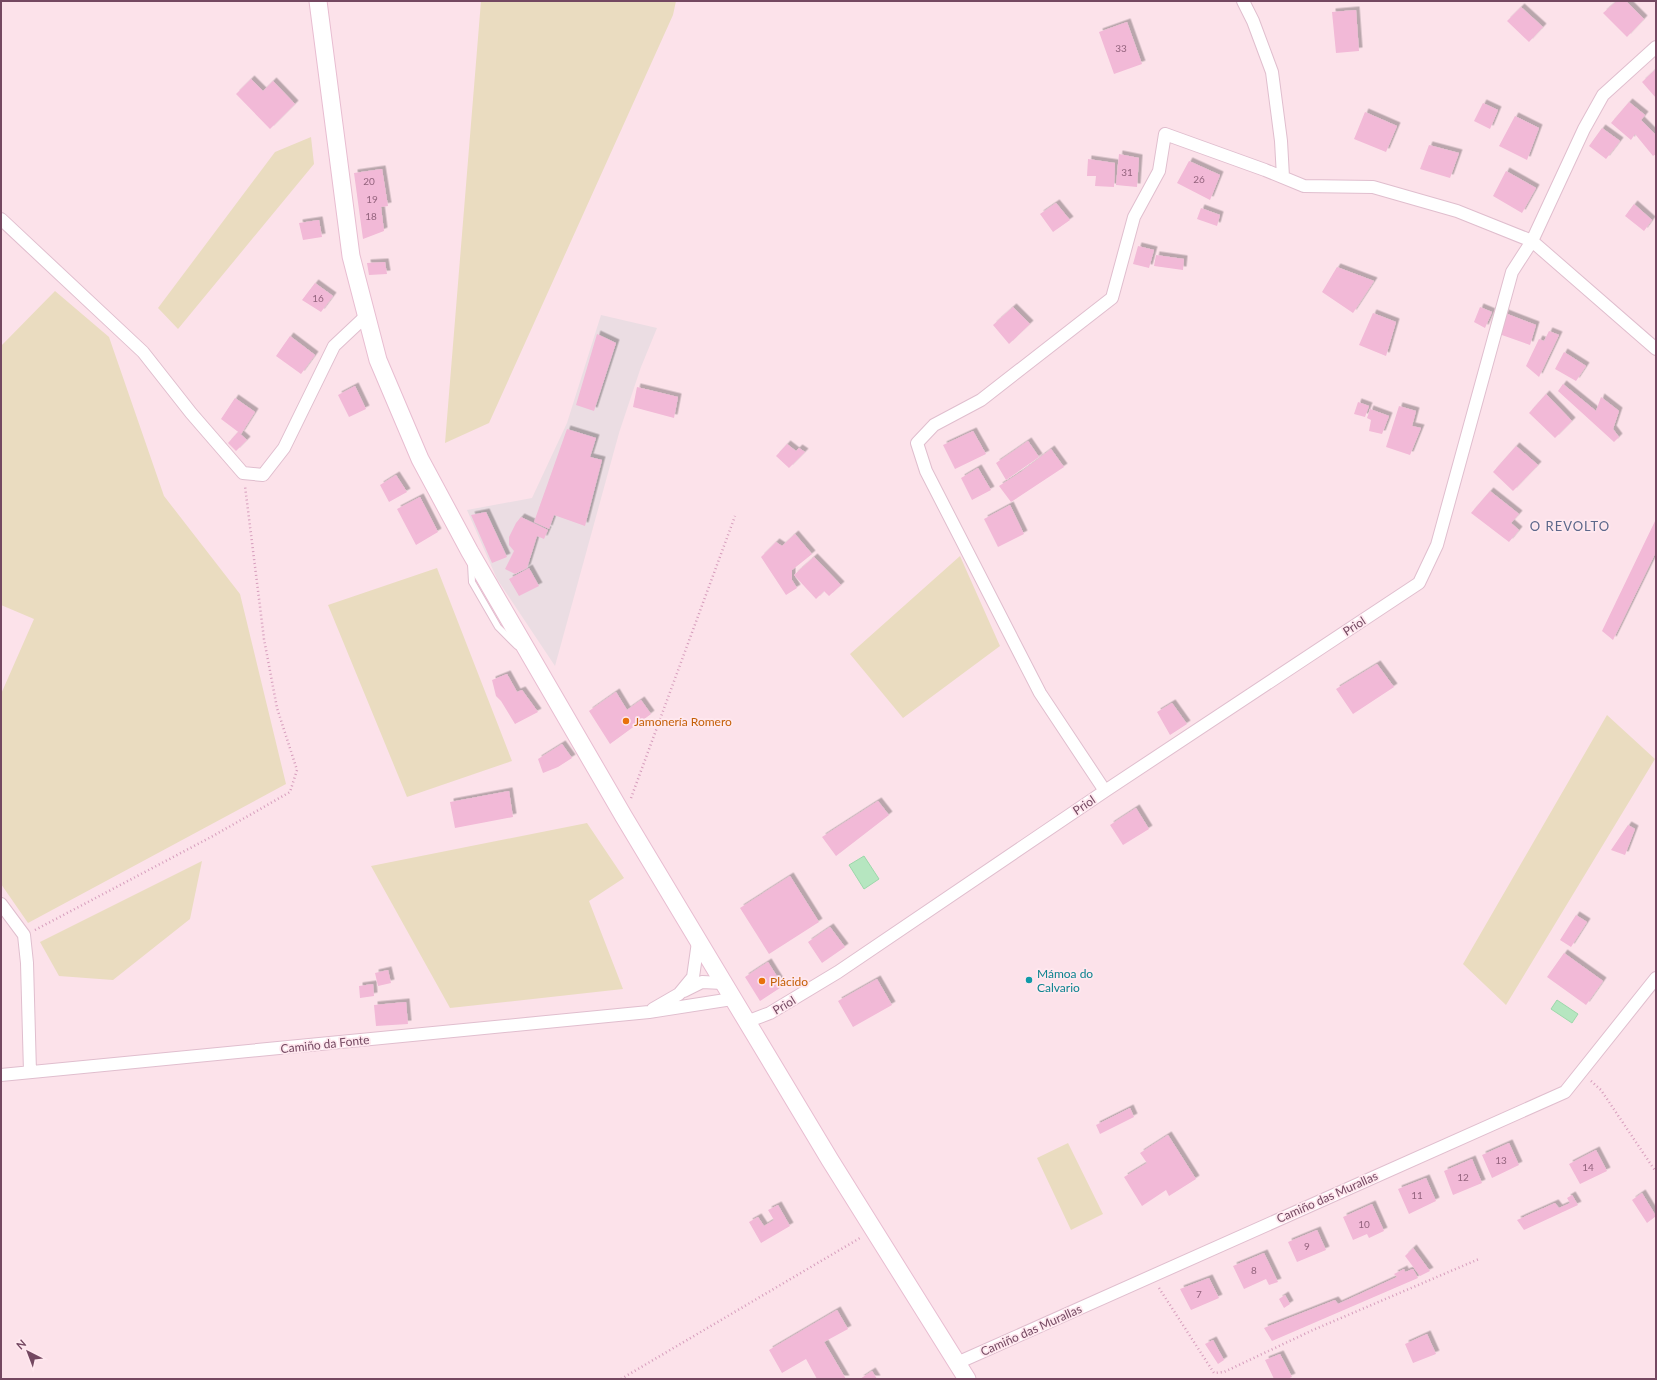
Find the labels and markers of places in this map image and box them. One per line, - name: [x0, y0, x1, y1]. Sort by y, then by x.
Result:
- place label: Jamonería Romero: [634, 714, 732, 729]
- marker: Jamonería Romero: [621, 716, 631, 726]
- place label: Mámoa do Calvario: [1037, 966, 1093, 995]
- place label: Plácido: [770, 974, 808, 989]
- marker: Mámoa do Calvario: [1024, 975, 1034, 985]
- marker: Plácido: [757, 976, 767, 986]

